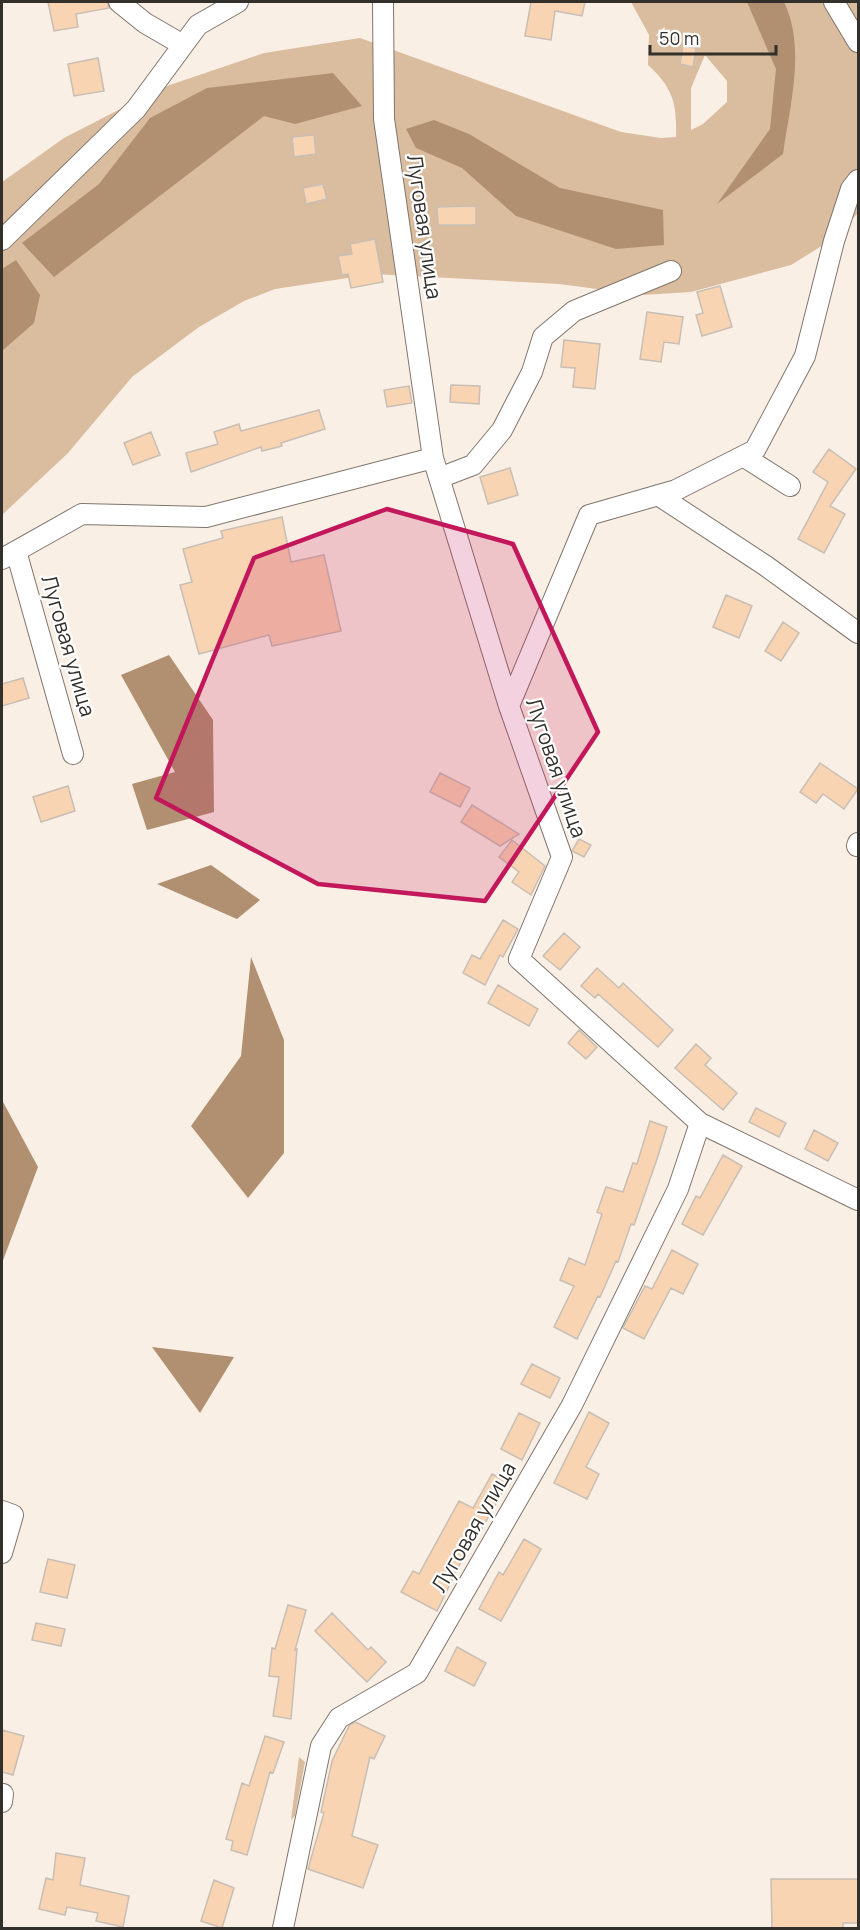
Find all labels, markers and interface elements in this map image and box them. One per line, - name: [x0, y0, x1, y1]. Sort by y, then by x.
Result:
- scale bar: [650, 18, 776, 56]
- text: 50 m: [659, 26, 699, 50]
- street label: Луговая улица: [401, 153, 449, 301]
- street label: Луговая улица: [35, 572, 103, 720]
- street label: Луговая улица: [520, 694, 594, 841]
- street label: Луговая улица: [425, 1456, 522, 1597]

